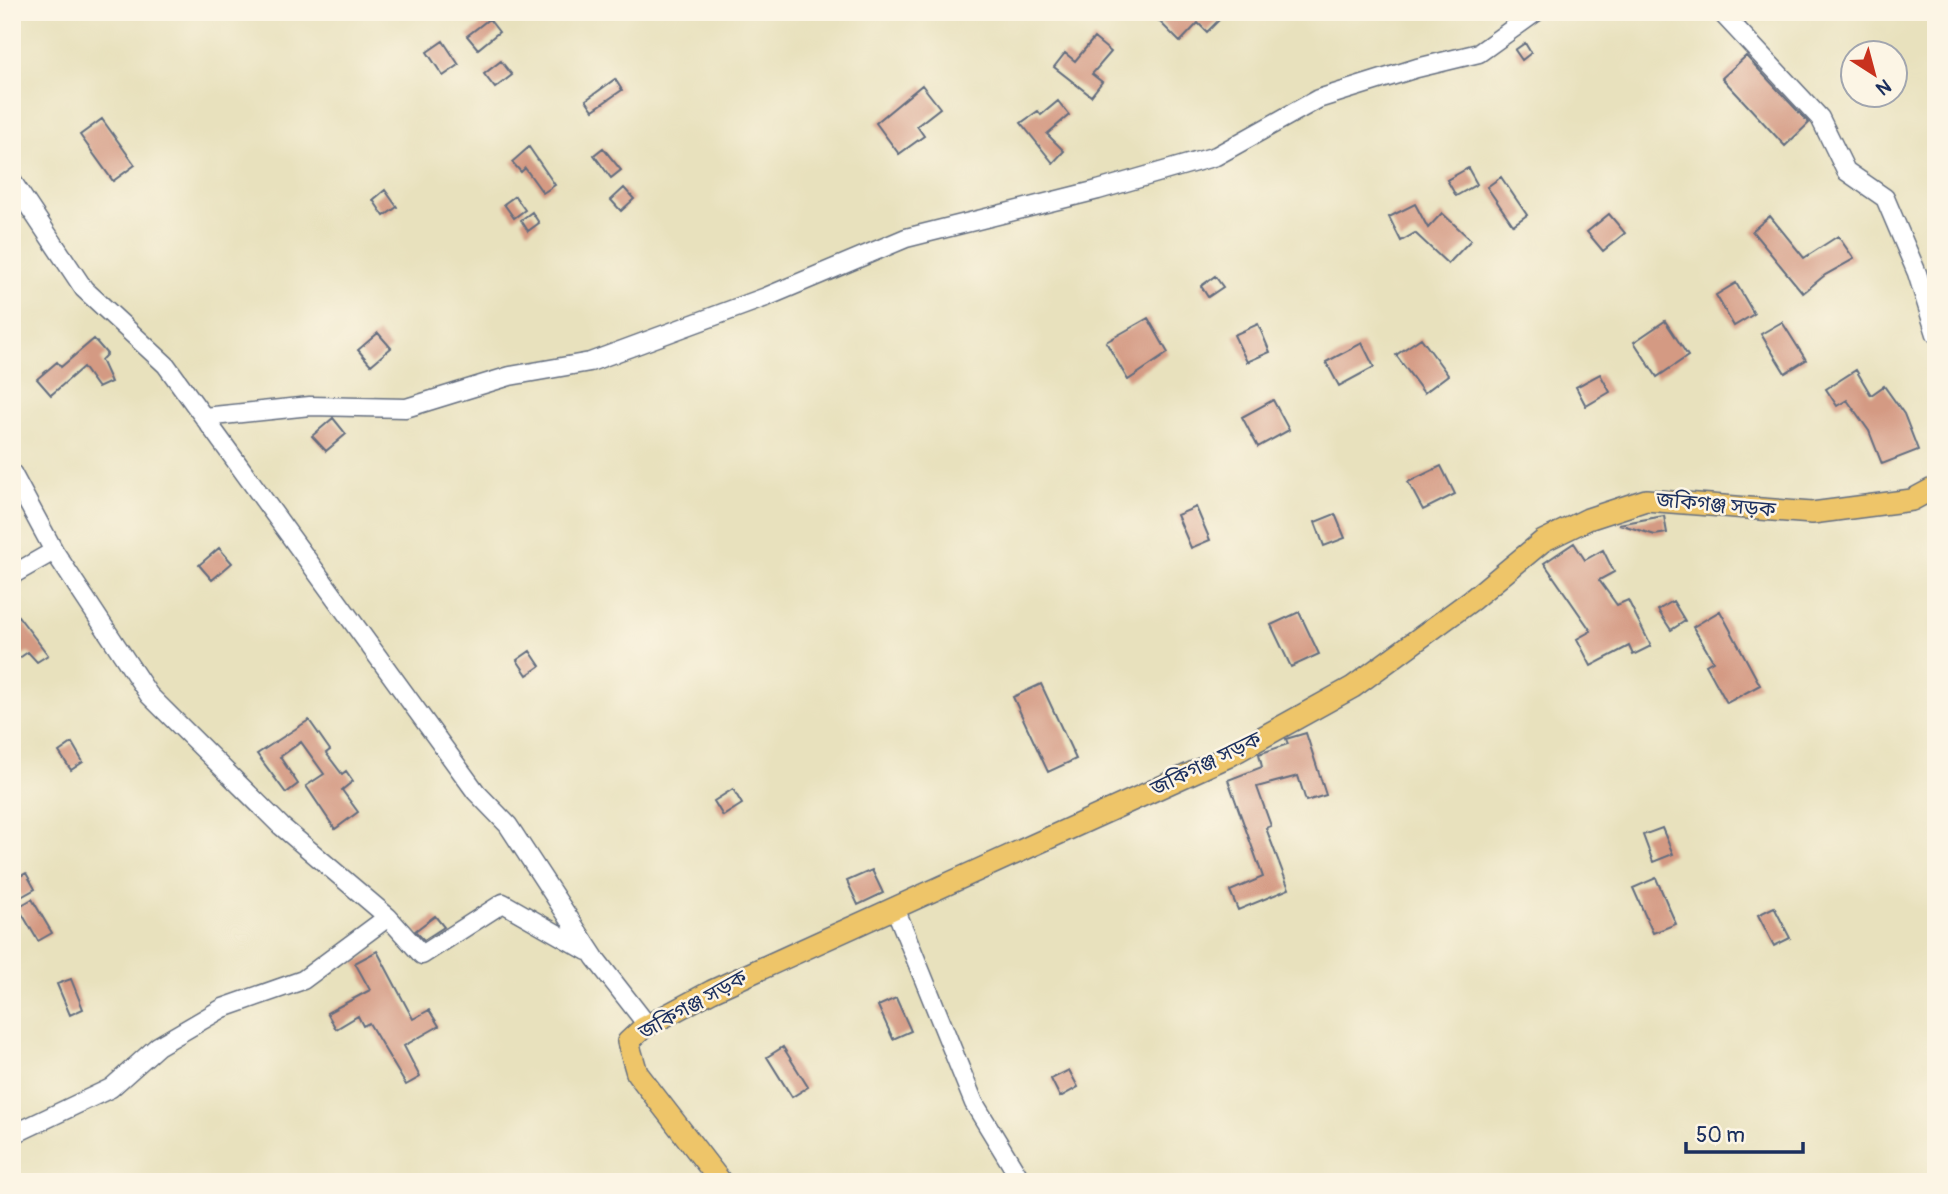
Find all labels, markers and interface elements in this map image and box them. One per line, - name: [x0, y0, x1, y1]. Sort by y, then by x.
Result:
- north arrow: [1840, 38, 1910, 108]
- text: N: [1871, 73, 1896, 101]
- street label: জকিগঞ্জ সড়ক: [1654, 486, 1778, 524]
- street label: জকিগঞ্জ সড়ক: [1145, 725, 1267, 803]
- street label: জকিগঞ্জ সড়ক: [633, 964, 753, 1046]
- scale bar: [1686, 1110, 1803, 1154]
- text: 50 m: [1696, 1122, 1745, 1149]

